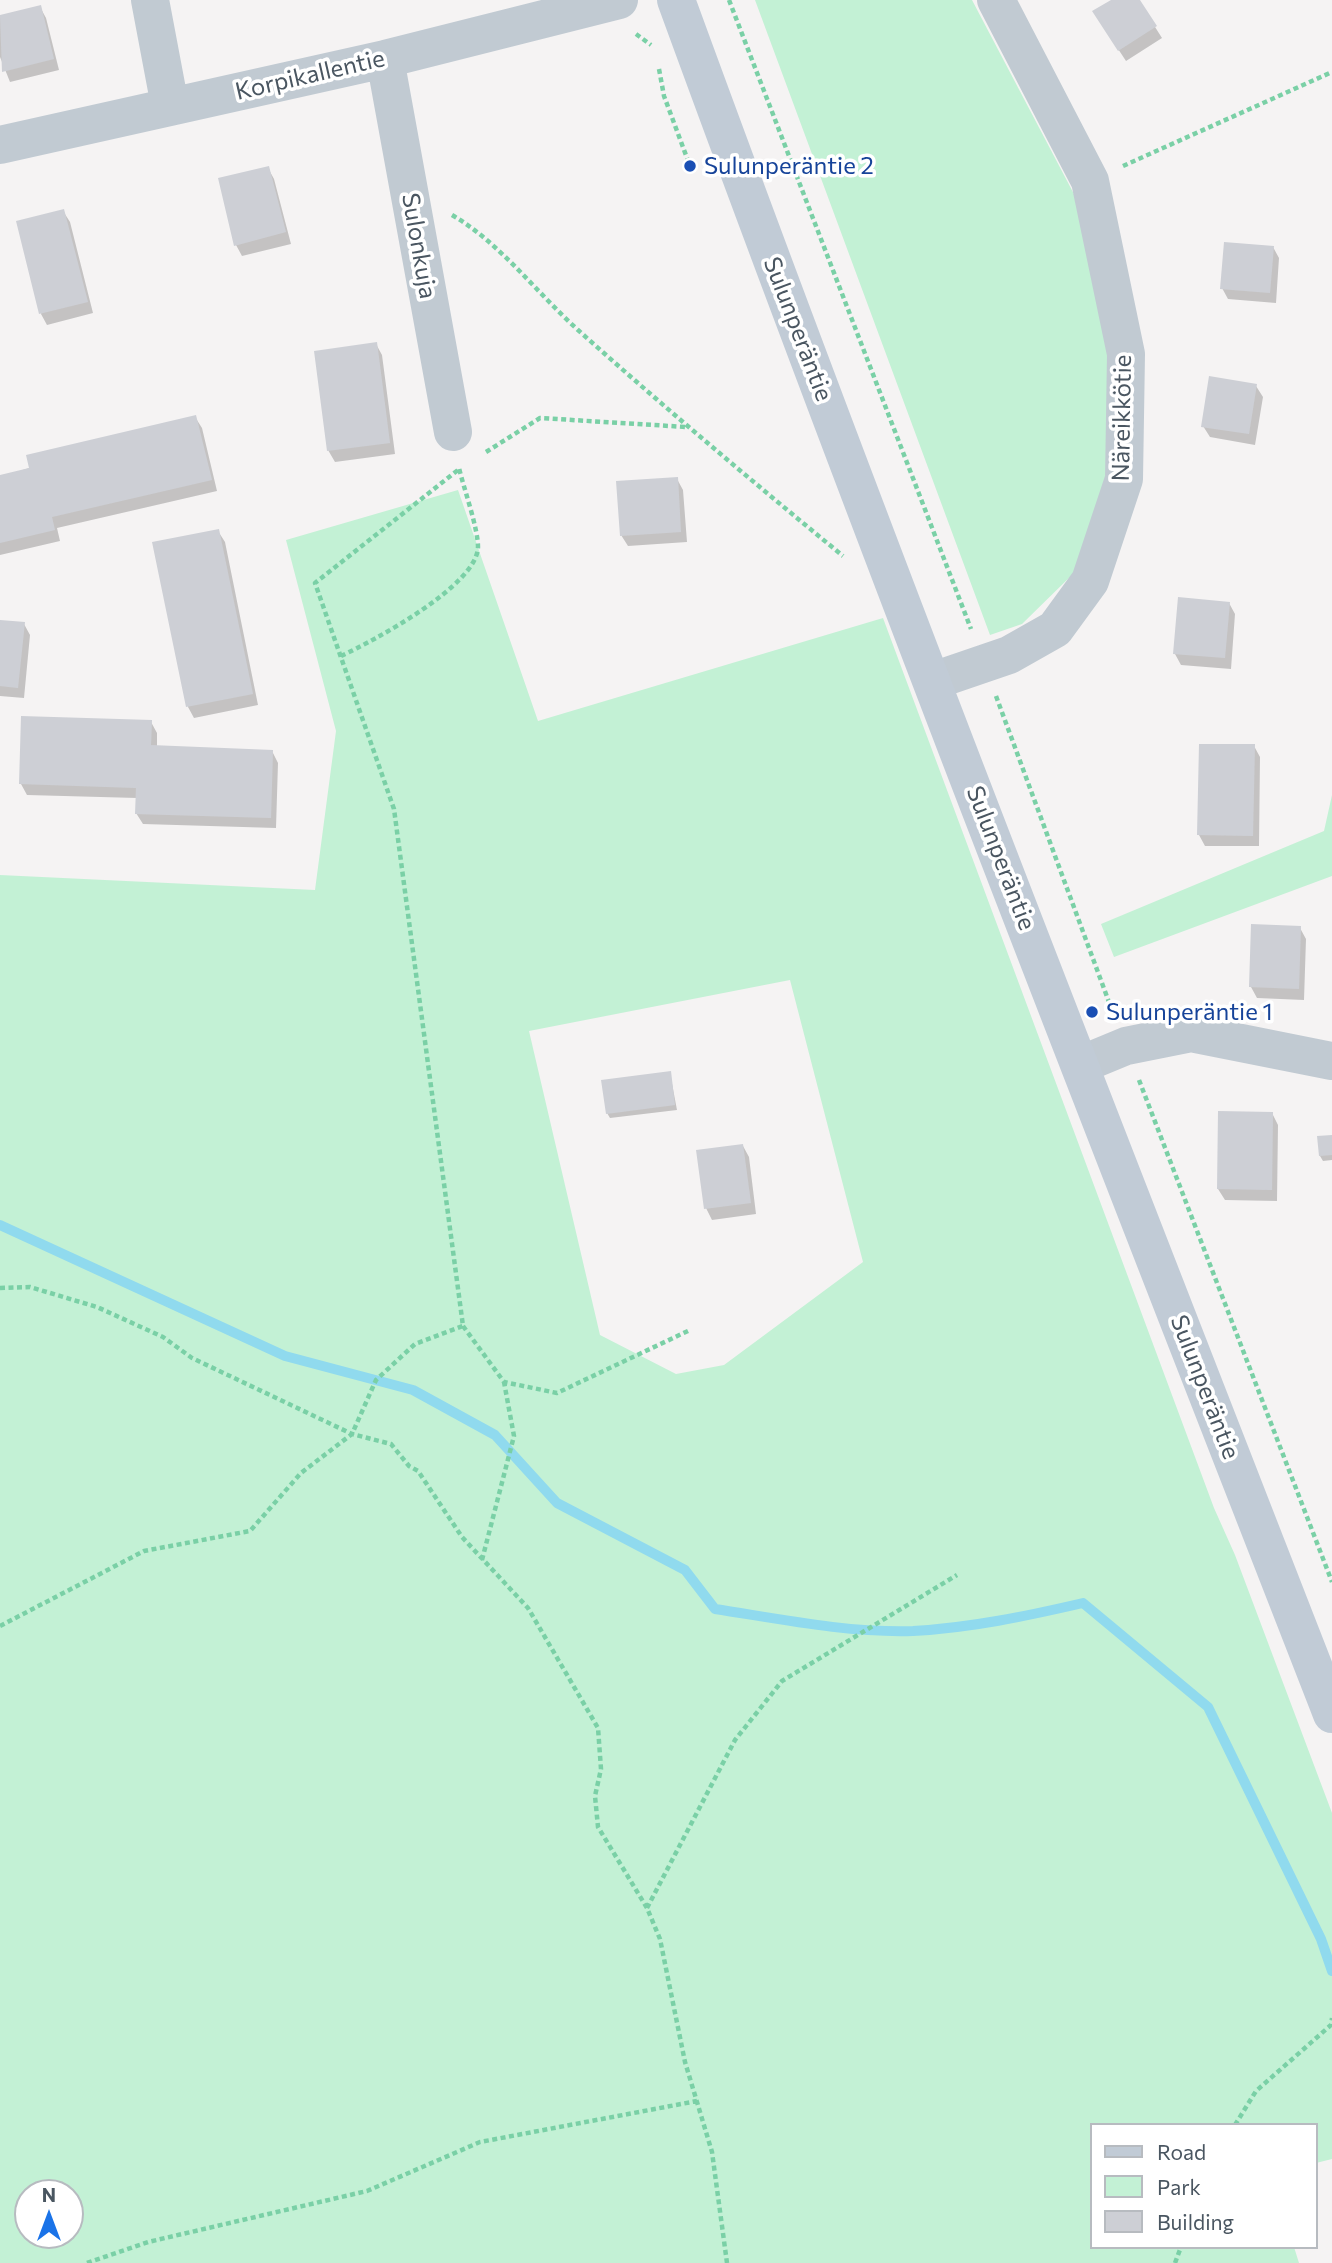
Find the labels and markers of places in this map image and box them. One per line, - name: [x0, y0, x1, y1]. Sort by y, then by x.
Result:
- place label: Sulunperäntie 2: [704, 152, 874, 180]
- marker: Sulunperäntie 2: [682, 158, 698, 174]
- place label: Sulunperäntie 1: [1106, 998, 1273, 1026]
- marker: Sulunperäntie 1: [1084, 1004, 1100, 1020]

